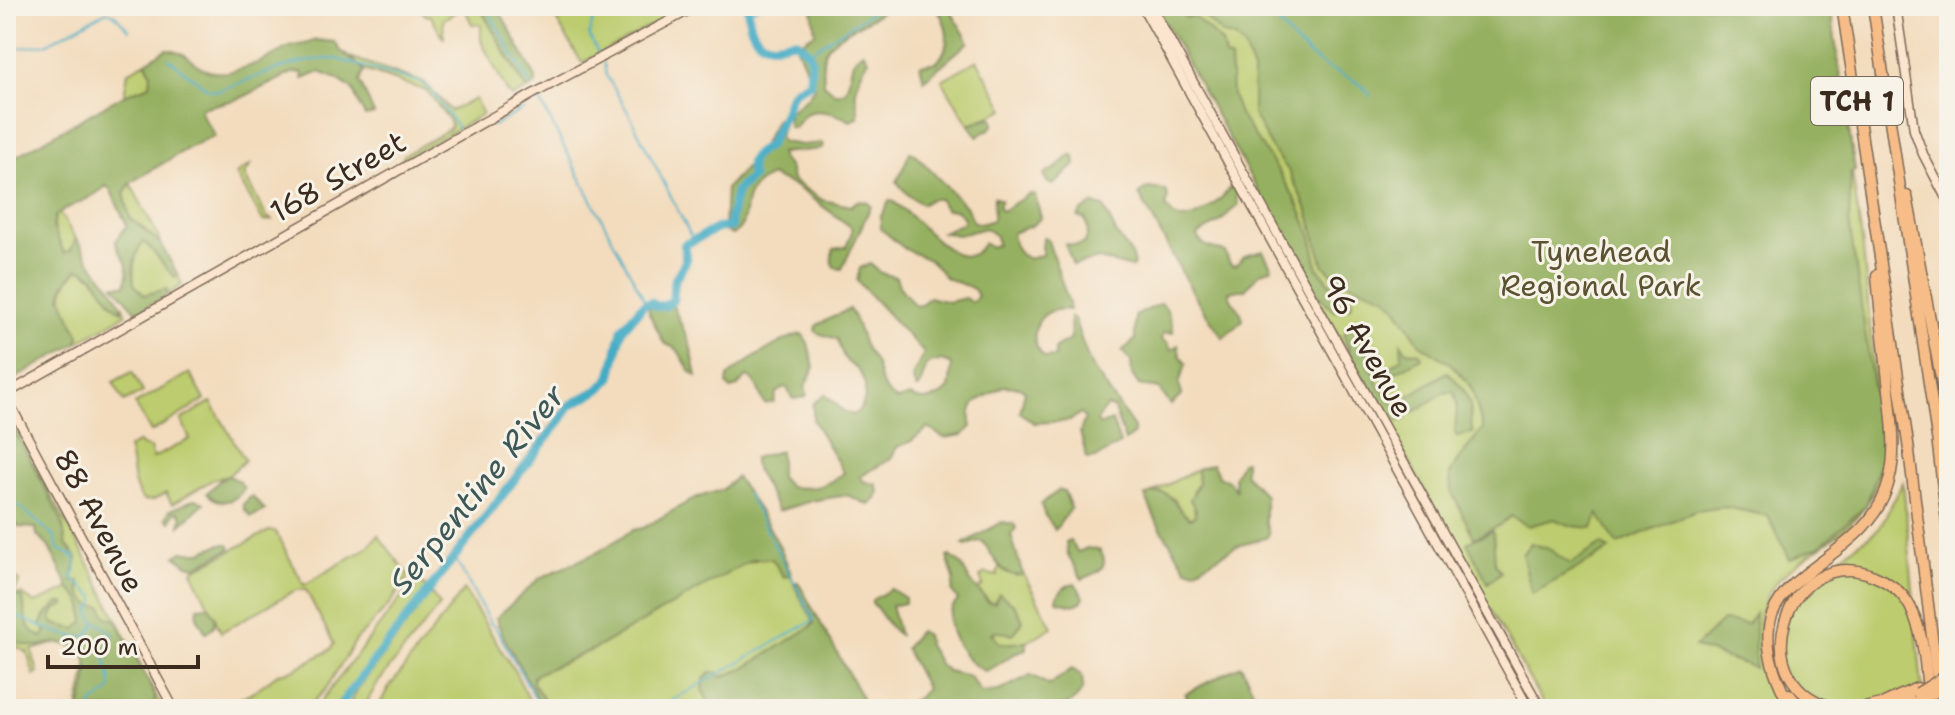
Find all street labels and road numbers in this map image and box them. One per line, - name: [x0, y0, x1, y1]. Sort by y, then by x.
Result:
- road number: TCH 1: [1811, 77, 1903, 125]
- street label: 168 Street: [262, 121, 413, 232]
- street label: 96 Avenue: [1311, 267, 1424, 424]
- street label: 88 Avenue: [44, 442, 154, 600]

